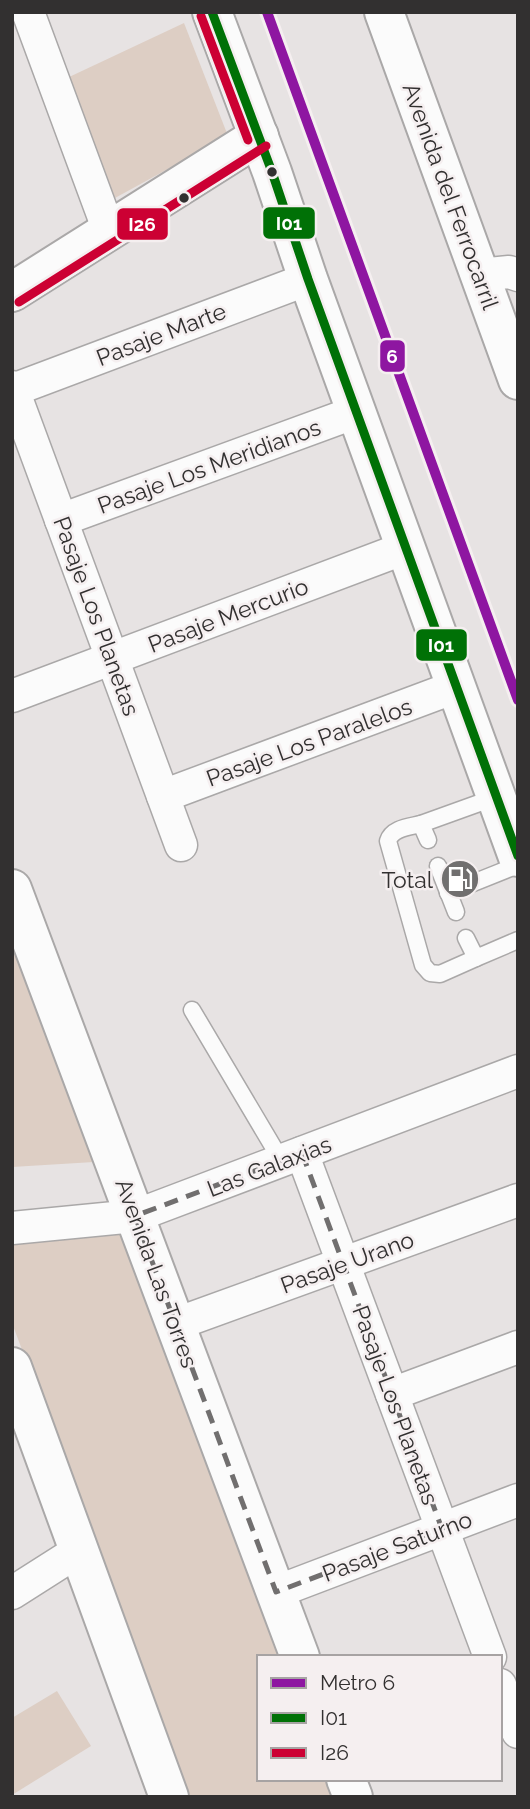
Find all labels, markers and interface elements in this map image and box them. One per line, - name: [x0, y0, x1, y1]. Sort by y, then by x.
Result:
- street label: Avenida del Ferrocarril: [397, 79, 505, 314]
- unlabelled marker: [265, 165, 279, 179]
- unlabelled marker: [177, 191, 191, 205]
- line badge: I01: [262, 206, 316, 240]
- line badge: I26: [116, 207, 169, 241]
- text: I01: [276, 212, 302, 234]
- text: I26: [128, 213, 156, 235]
- street label: Pasaje Marte: [92, 297, 230, 371]
- line badge: 6: [379, 339, 406, 373]
- text: 6: [386, 345, 398, 367]
- street label: Pasaje Los Meridianos: [94, 413, 324, 519]
- street label: Pasaje Los Planetas: [48, 513, 146, 719]
- street label: Pasaje Mercurio: [144, 572, 312, 658]
- line badge: I01: [415, 628, 468, 662]
- text: I01: [428, 634, 454, 656]
- street label: Pasaje Los Paralelos: [203, 692, 415, 792]
- fuel station icon: Total: [439, 858, 481, 900]
- place label: Total: [382, 866, 434, 893]
- street label: Las Galaxias: [203, 1130, 335, 1202]
- street label: Avenida Las Torres: [110, 1175, 204, 1371]
- street label: Pasaje Urano: [277, 1225, 417, 1299]
- street label: Pasaje Los Planetas: [347, 1302, 445, 1508]
- street label: Pasaje Saturno: [318, 1505, 476, 1587]
- legend: [257, 1655, 502, 1781]
- text: Metro 6: [320, 1670, 395, 1695]
- text: I01: [320, 1705, 347, 1730]
- text: I26: [320, 1740, 349, 1765]

